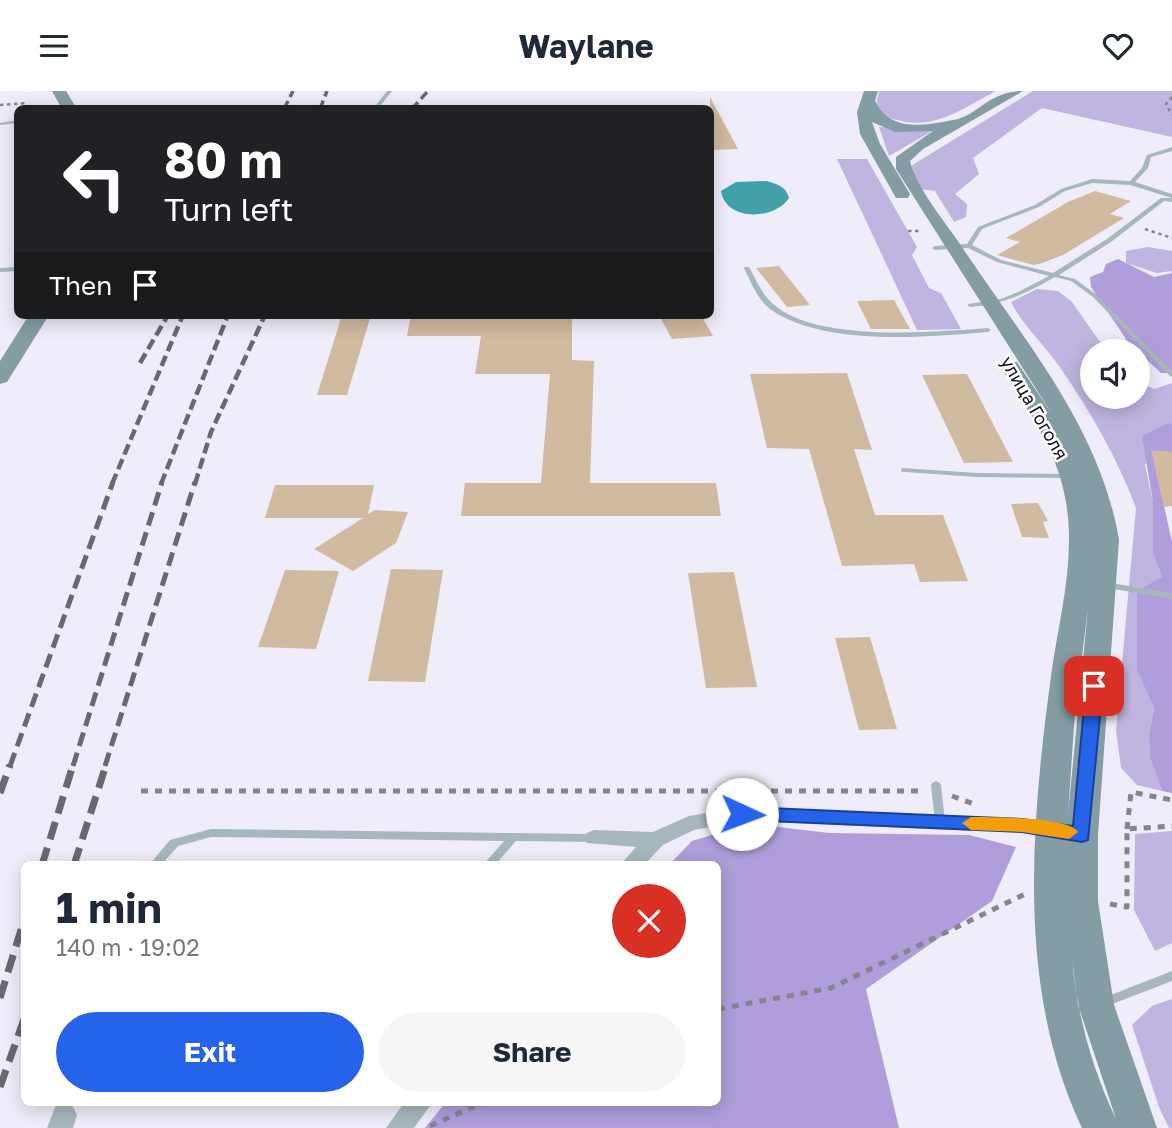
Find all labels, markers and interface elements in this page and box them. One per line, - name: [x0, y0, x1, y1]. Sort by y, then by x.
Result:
- icon: menu: [35, 27, 73, 65]
- text: Waylane: [518, 27, 654, 65]
- icon: heart: [1099, 27, 1137, 65]
- text: 80 m: [164, 130, 282, 189]
- icon: left: [49, 133, 140, 224]
- text: Turn left: [164, 190, 293, 228]
- icon: arrive: [126, 266, 164, 304]
- text: Then: [49, 270, 112, 301]
- map controls: [1080, 339, 1150, 409]
- button: sound: [1080, 339, 1150, 409]
- street label: улица Гоголя: [996, 352, 1073, 463]
- pin: [1064, 656, 1124, 716]
- icon: arrive: [1075, 667, 1113, 705]
- position arrow: [705, 777, 779, 851]
- text: 1 min: [56, 882, 162, 932]
- button: close: [612, 884, 686, 958]
- text: 140 m · 19:02: [56, 933, 200, 961]
- button: Exit: [56, 1012, 364, 1092]
- button: Share: [378, 1012, 686, 1092]

